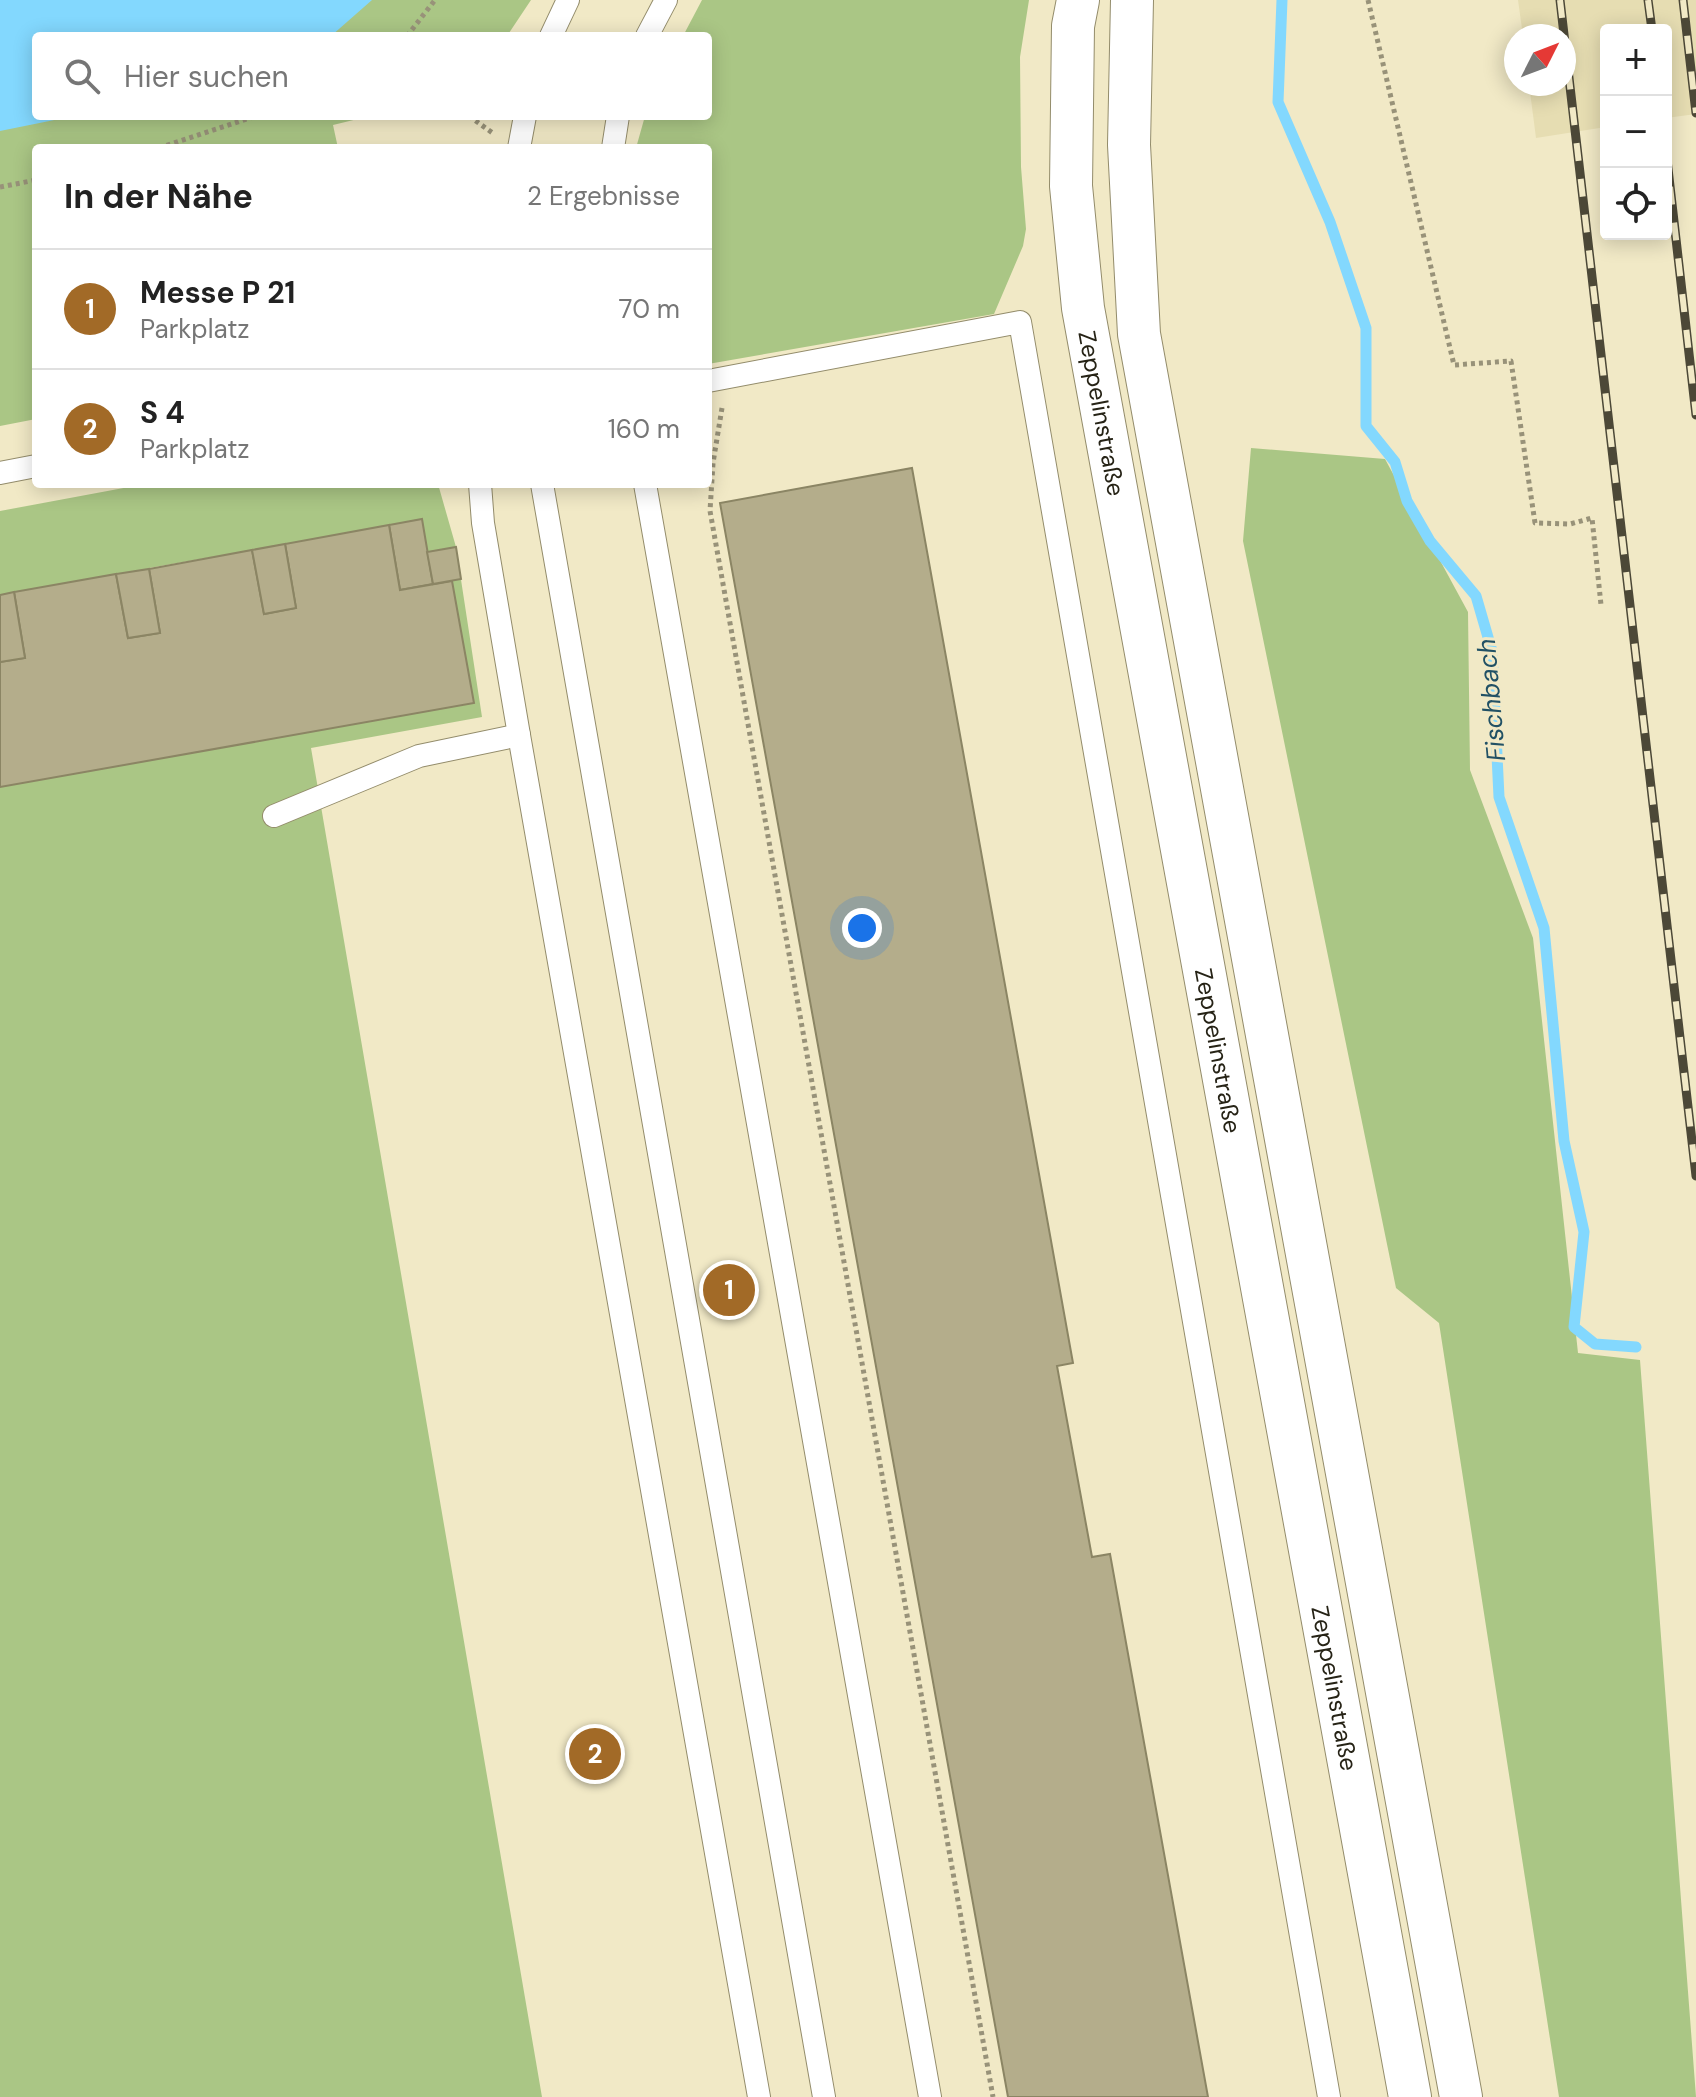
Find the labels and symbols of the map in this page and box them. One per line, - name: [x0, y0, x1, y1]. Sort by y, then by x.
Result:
- north arrow: [1504, 24, 1576, 96]
- street label: Zeppelinstraße: [1072, 328, 1133, 498]
- water label: Fischbach: [1469, 637, 1513, 763]
- your location: [842, 908, 882, 948]
- street label: Zeppelinstraße: [1188, 966, 1249, 1136]
- pin: 1: [703, 1260, 755, 1320]
- street label: Zeppelinstraße: [1305, 1603, 1366, 1773]
- pin: 2: [569, 1724, 621, 1784]

